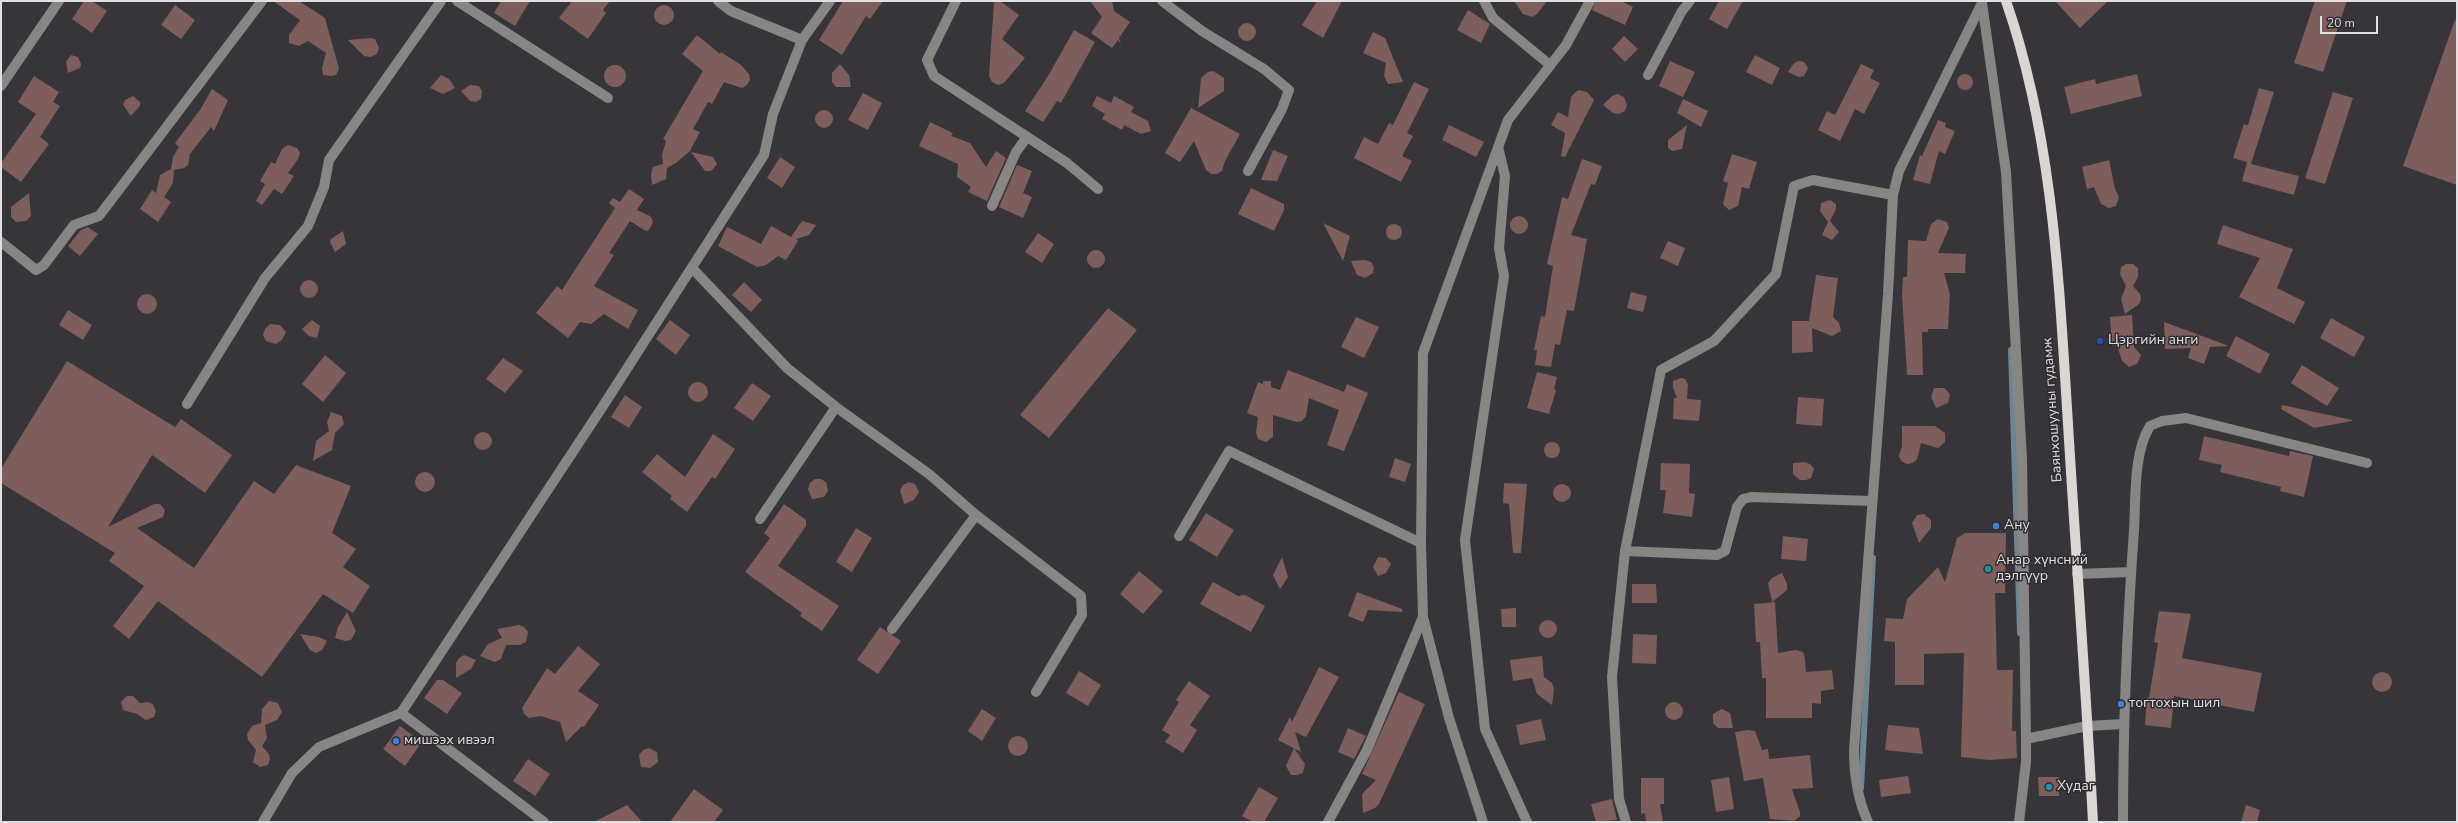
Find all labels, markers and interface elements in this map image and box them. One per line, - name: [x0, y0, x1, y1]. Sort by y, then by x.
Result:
- scale bar: [2322, 8, 2380, 34]
- text: 20 m: [2327, 15, 2355, 31]
- place label: Цэргийн анги: [2108, 333, 2199, 349]
- marker: Цэргийн анги: [2095, 336, 2105, 346]
- street label: Баянхошууны гудамж: [2040, 337, 2066, 483]
- place label: Ану: [2004, 518, 2030, 534]
- marker: Ану: [1991, 521, 2001, 531]
- place label: Анар хүнсний дэлгүүр: [1996, 553, 2088, 586]
- marker: Анар хүнсний дэлгүүр: [1983, 564, 1993, 574]
- place label: тогтохын шил: [2129, 696, 2220, 712]
- marker: тогтохын шил: [2116, 699, 2126, 709]
- place label: мишээх ивээл: [404, 733, 495, 749]
- marker: мишээх ивээл: [391, 736, 401, 746]
- place label: Худаг: [2057, 779, 2095, 795]
- marker: Худаг: [2044, 782, 2054, 792]

